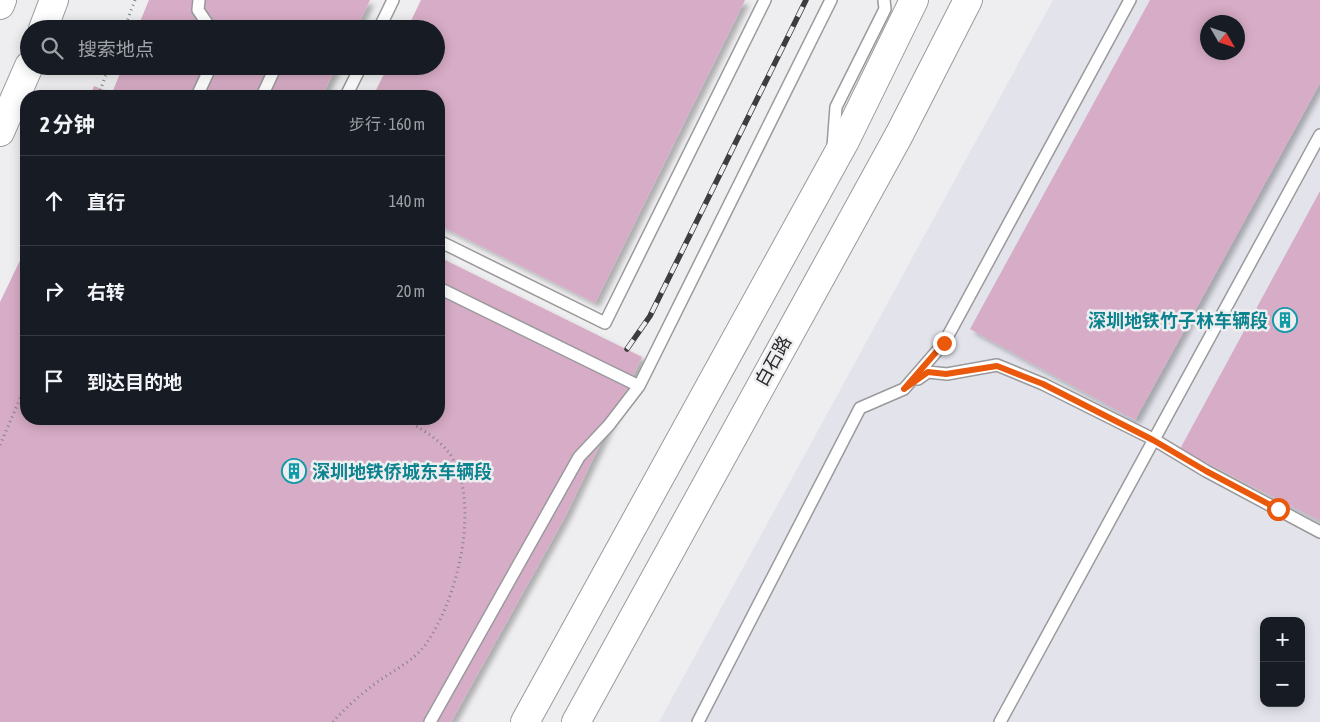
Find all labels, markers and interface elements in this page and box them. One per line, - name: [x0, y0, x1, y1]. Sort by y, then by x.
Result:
- north arrow: [1200, 15, 1245, 60]
- search box: [20, 20, 445, 75]
- icon: search: [38, 34, 66, 62]
- text: 搜索地点: [78, 38, 154, 60]
- text: 2 分钟: [40, 112, 95, 136]
- text: 步行 · 160 m: [349, 115, 425, 133]
- icon: ahead: [40, 187, 68, 215]
- text: 直行: [87, 191, 125, 213]
- text: 140 m: [389, 192, 425, 210]
- icon: right: [40, 277, 68, 305]
- text: 右转: [87, 281, 125, 303]
- text: 20 m: [396, 282, 425, 300]
- building icon: 深圳地铁竹子林车辆段: [1272, 307, 1298, 333]
- place label: 深圳地铁竹子林车辆段: [1088, 310, 1268, 331]
- street label: 白石路: [751, 332, 795, 390]
- route end: [933, 332, 956, 355]
- icon: arrive: [40, 367, 68, 395]
- text: 到达目的地: [87, 371, 182, 393]
- building icon: 深圳地铁侨城东车辆段: [281, 458, 307, 484]
- place label: 深圳地铁侨城东车辆段: [312, 461, 492, 482]
- route start: [1267, 498, 1290, 521]
- map controls: [1260, 617, 1305, 707]
- button: +: [1260, 617, 1305, 662]
- button: −: [1260, 662, 1305, 707]

